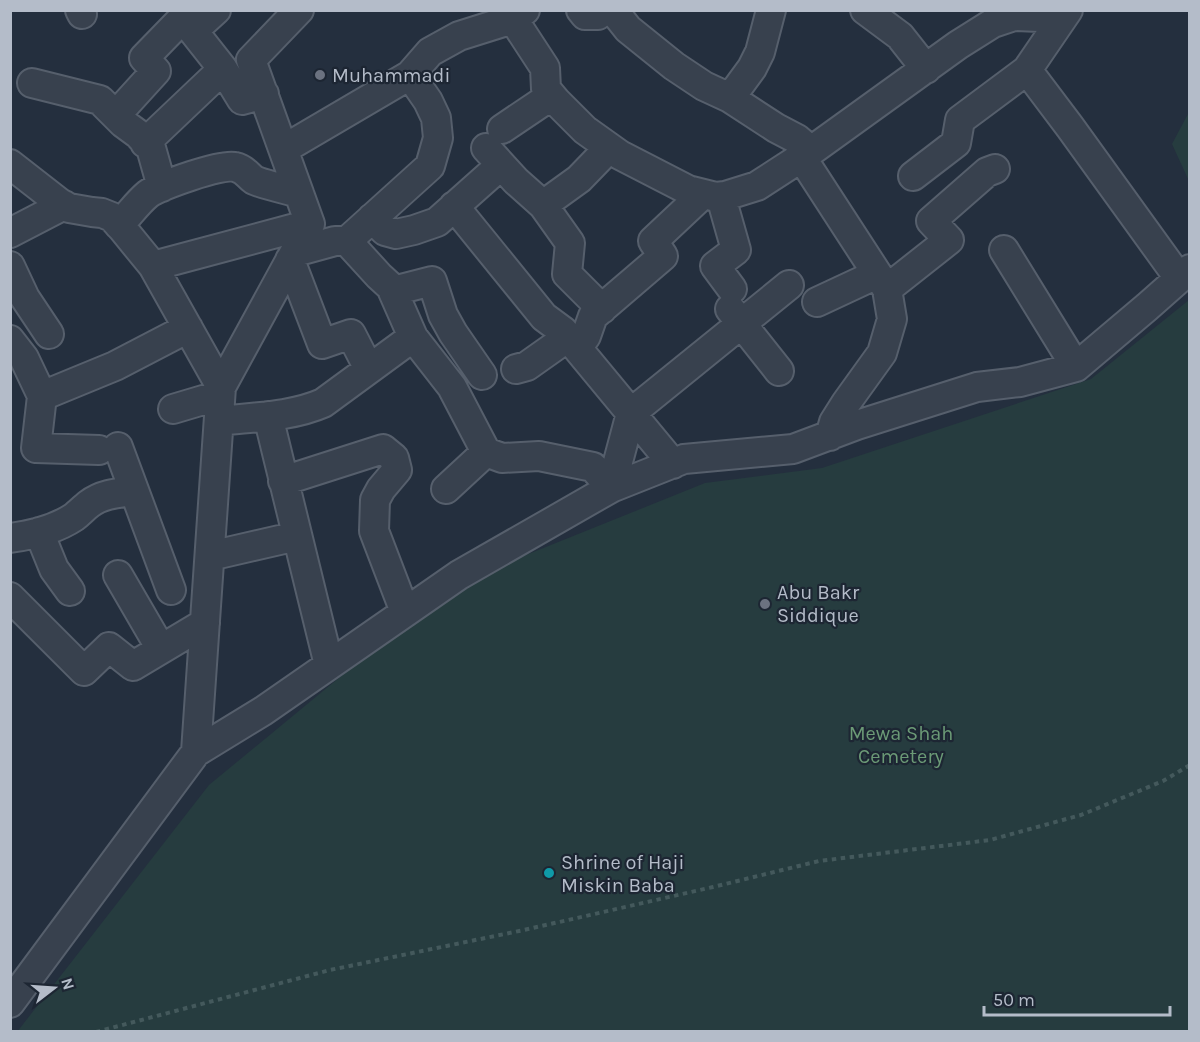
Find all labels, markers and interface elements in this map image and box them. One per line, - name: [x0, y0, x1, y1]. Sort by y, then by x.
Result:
- place label: Muhammadi: [332, 64, 450, 87]
- marker: Muhammadi: [313, 68, 327, 82]
- place label: Abu Bakr Siddique: [777, 581, 860, 627]
- marker: Abu Bakr Siddique: [758, 597, 772, 611]
- park label: Mewa Shah Cemetery: [849, 722, 953, 768]
- place label: Shrine of Haji Miskin Baba: [561, 851, 685, 897]
- marker: Shrine of Haji Miskin Baba: [542, 866, 556, 880]
- north arrow: [24, 958, 84, 1018]
- text: N: [57, 975, 79, 992]
- scale bar: [984, 979, 1170, 1017]
- text: 50 m: [993, 989, 1035, 1011]

